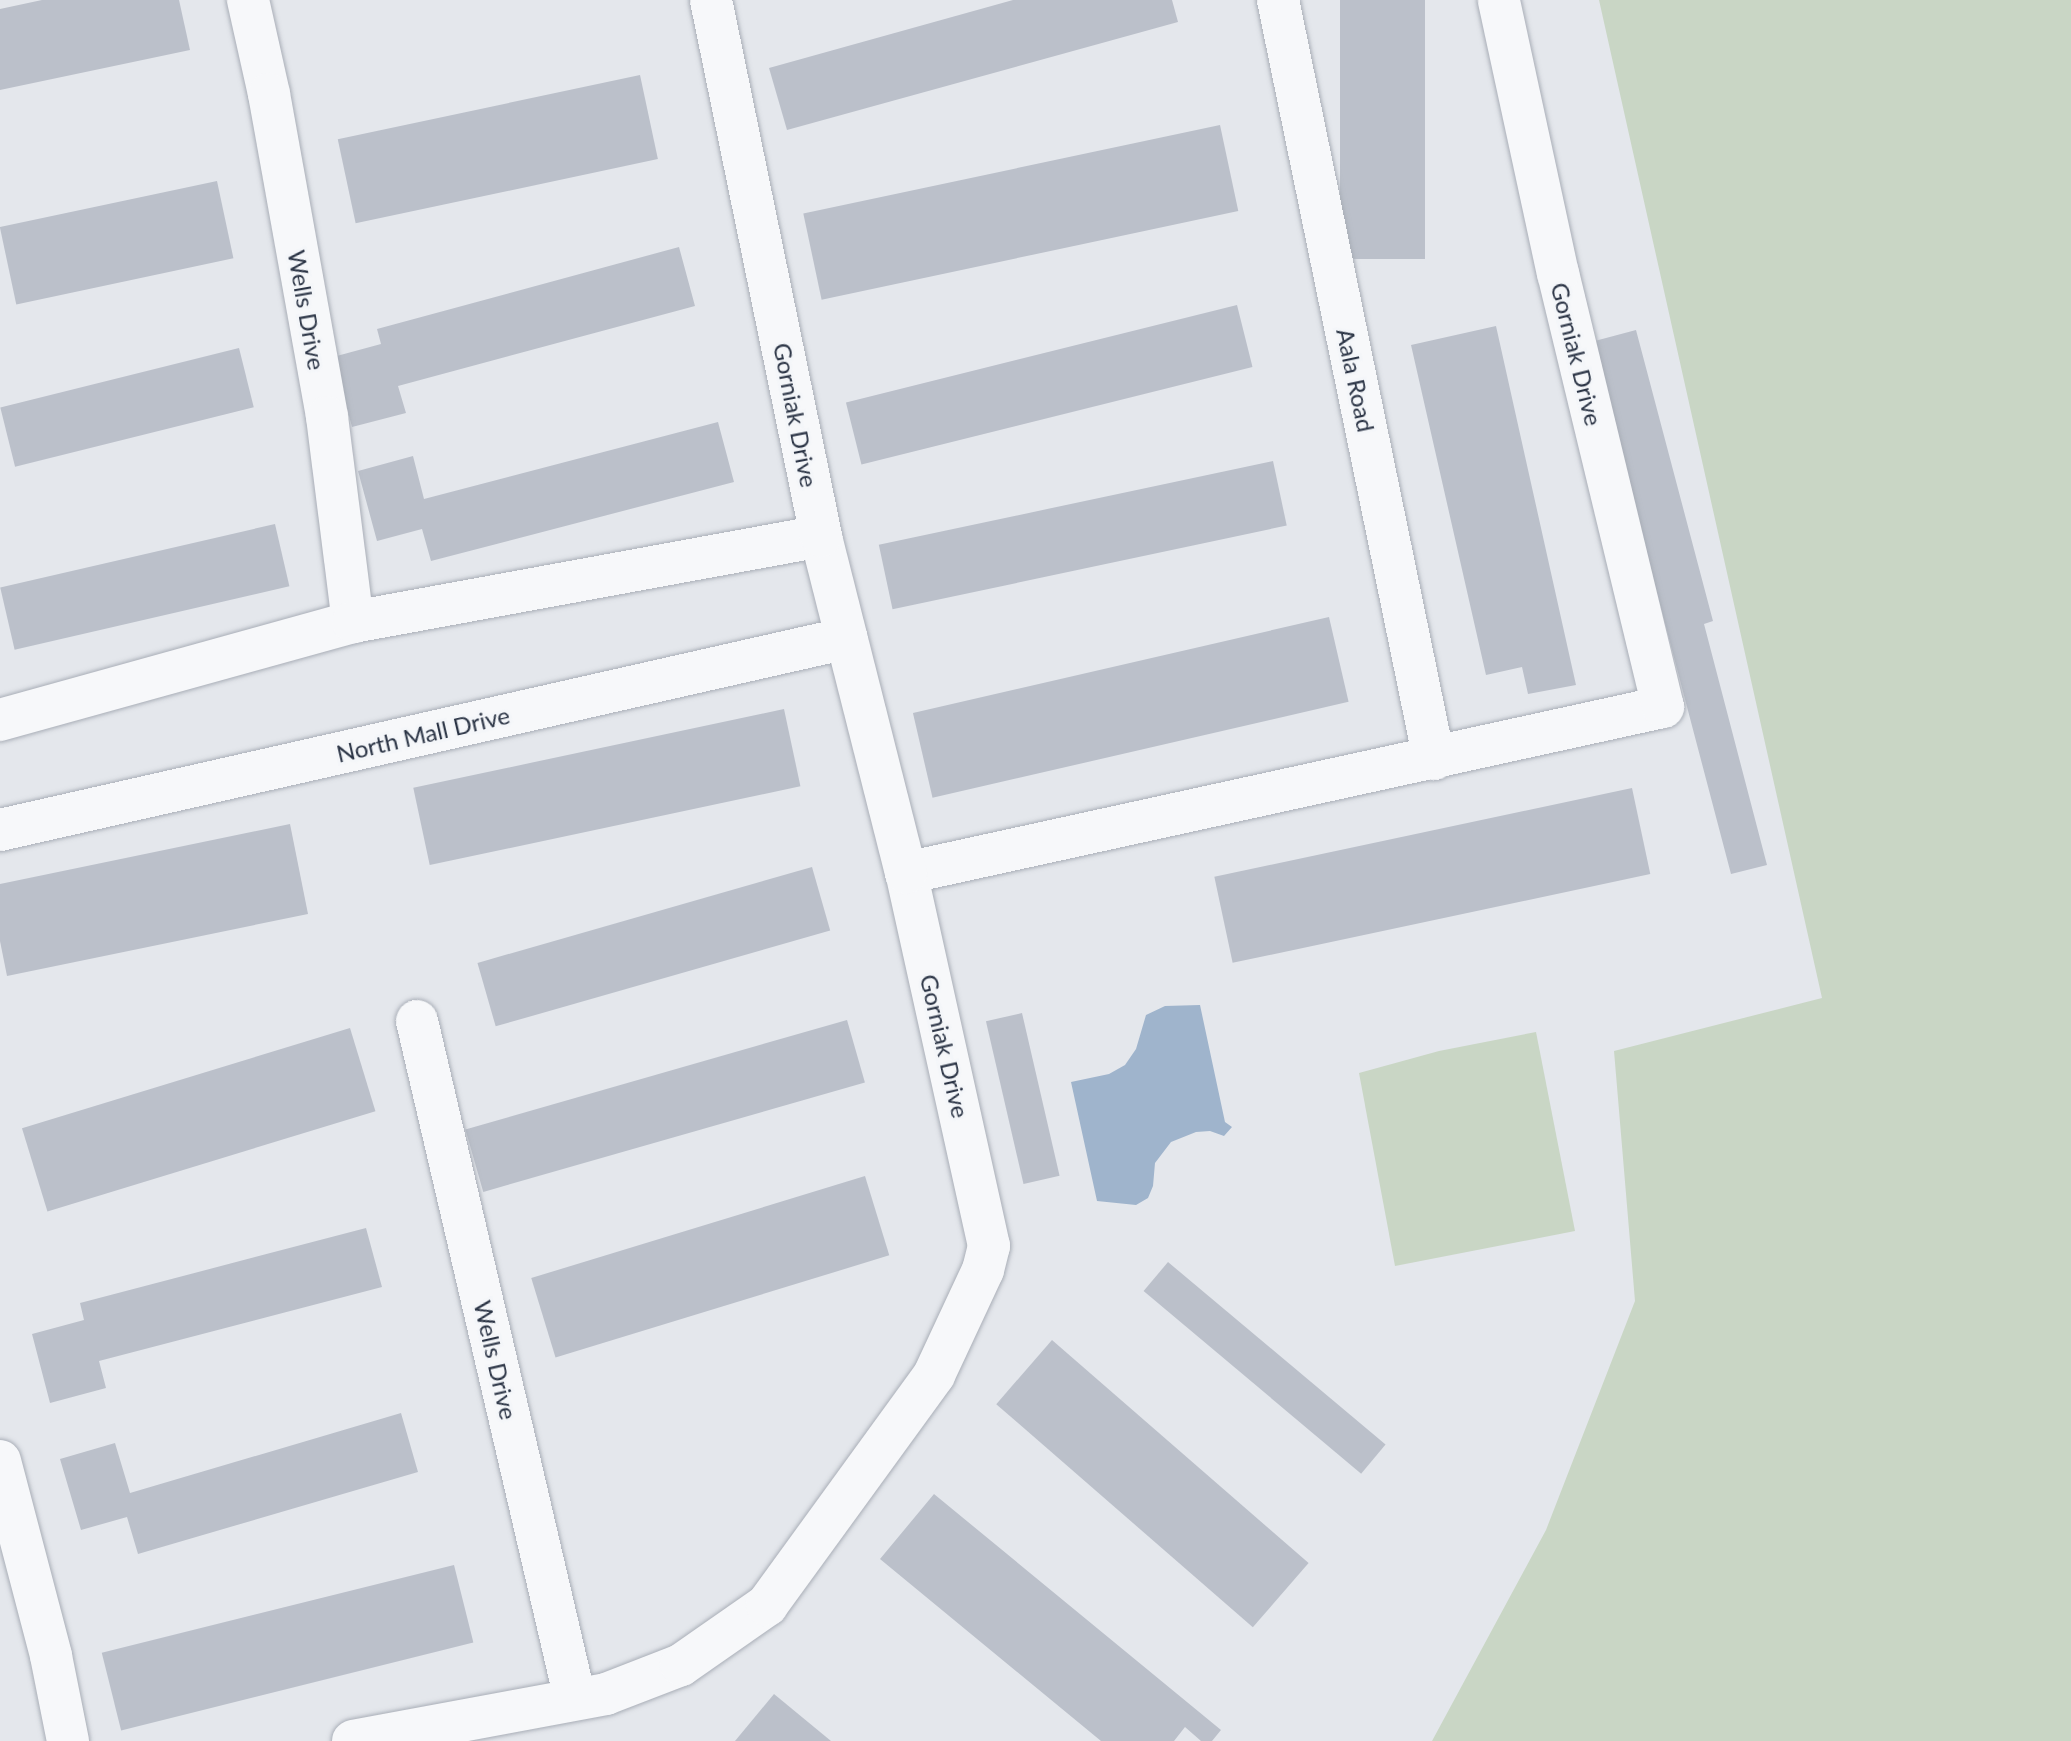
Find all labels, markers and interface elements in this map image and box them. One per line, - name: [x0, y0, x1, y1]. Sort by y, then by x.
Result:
- street label: Wells Drive: [282, 248, 332, 372]
- street label: Gorniak Drive: [1545, 280, 1609, 428]
- street label: Aala Road: [1331, 326, 1381, 434]
- street label: Gorniak Drive: [768, 340, 824, 490]
- street label: North Mall Drive: [334, 700, 512, 768]
- street label: Gorniak Drive: [915, 971, 975, 1121]
- street label: Wells Drive: [468, 1298, 524, 1422]

